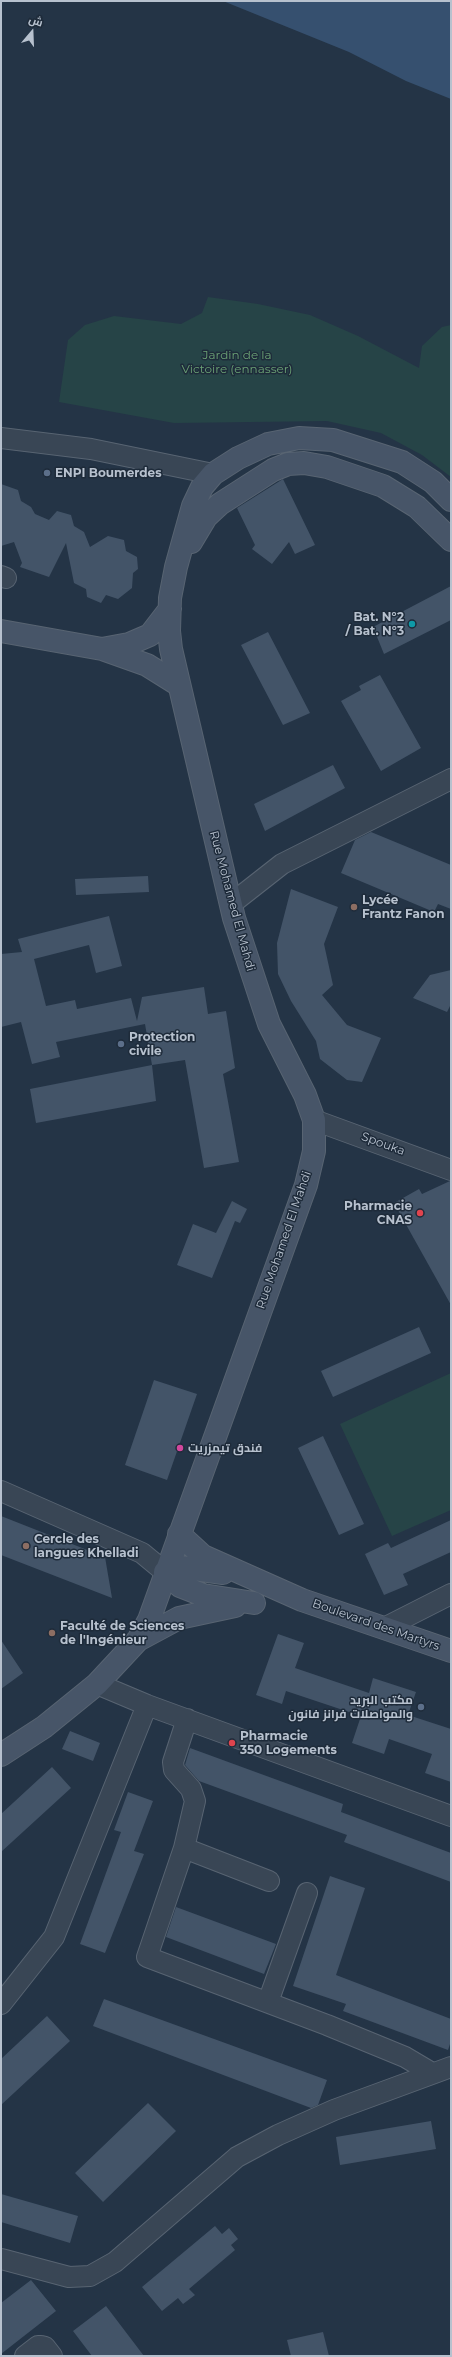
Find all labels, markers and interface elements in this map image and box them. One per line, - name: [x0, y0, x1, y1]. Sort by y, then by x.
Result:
- north arrow: [12, 12, 52, 52]
- text: ش: [27, 12, 45, 30]
- park label: Jardin de la Victoire (ennasser): [182, 348, 292, 376]
- place label: ENPI Boumerdes: [55, 466, 162, 480]
- marker: ENPI Boumerdes: [42, 468, 52, 478]
- place label: Bat. N°2 / Bat. N°3: [345, 610, 404, 638]
- marker: Bat. N°2 / Bat. N°3: [407, 619, 417, 629]
- street label: Rue Mohamed El Mahdi: [206, 829, 258, 973]
- place label: Lycée Frantz Fanon: [362, 893, 444, 921]
- marker: Lycée Frantz Fanon: [349, 902, 359, 912]
- place label: Protection civile: [129, 1030, 195, 1058]
- marker: Protection civile: [116, 1039, 126, 1049]
- street label: Spouka: [359, 1129, 407, 1159]
- street label: Rue Mohamed El Mahdi: [254, 1169, 314, 1311]
- place label: Pharmacie CNAS: [344, 1199, 412, 1227]
- marker: Pharmacie CNAS: [415, 1208, 425, 1218]
- place label: فندق تيمزريت: [188, 1441, 262, 1455]
- marker: فندق تيمزريت: [175, 1443, 185, 1453]
- place label: Cercle des langues Khelladi: [34, 1532, 139, 1560]
- marker: Cercle des langues Khelladi: [21, 1541, 31, 1551]
- street label: Boulevard des Martyrs: [310, 1596, 442, 1654]
- place label: Faculté de Sciences de l'Ingénieur: [60, 1619, 184, 1647]
- marker: Faculté de Sciences de l'Ingénieur: [47, 1628, 57, 1638]
- place label: مكتب البريد والمواصلات فرانز فانون: [288, 1693, 413, 1721]
- marker: مكتب البريد والمواصلات فرانز فانون: [416, 1702, 426, 1712]
- place label: Pharmacie 350 Logements: [240, 1729, 337, 1757]
- marker: Pharmacie 350 Logements: [227, 1738, 237, 1748]

